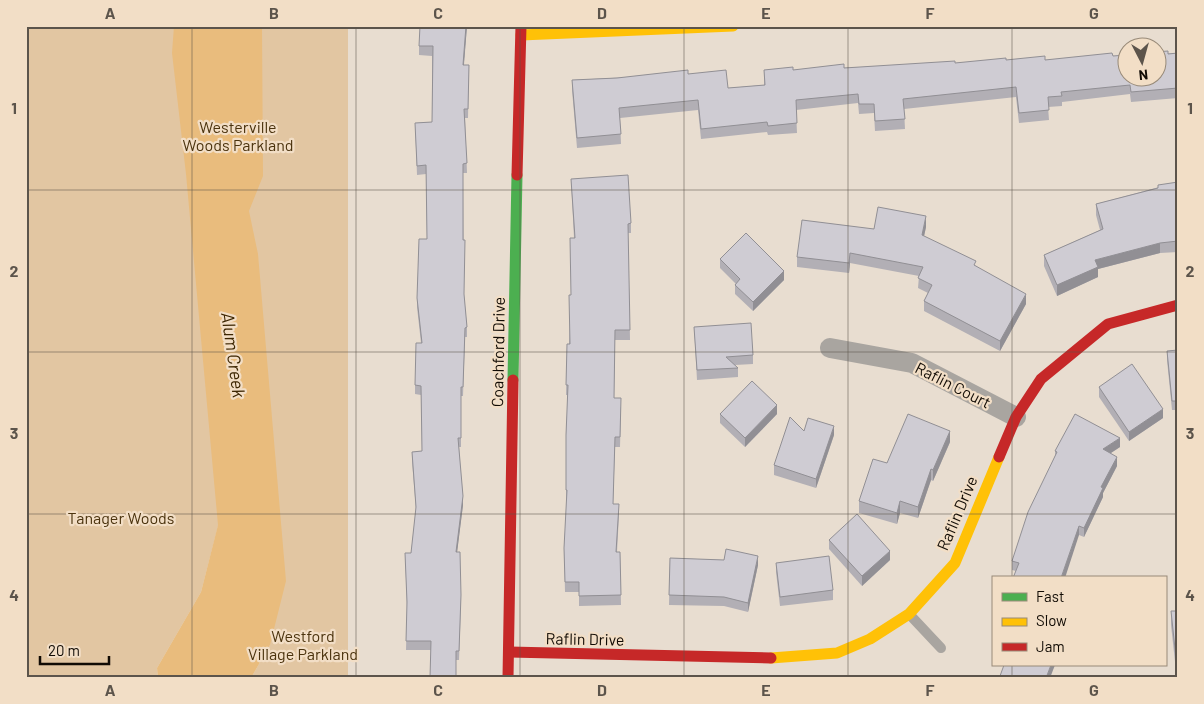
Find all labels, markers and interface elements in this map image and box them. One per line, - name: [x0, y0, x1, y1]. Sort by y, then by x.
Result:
- text: A: [105, 3, 116, 22]
- text: B: [269, 3, 279, 22]
- text: C: [433, 3, 443, 22]
- text: D: [597, 3, 607, 22]
- text: E: [761, 3, 771, 22]
- text: F: [926, 3, 935, 22]
- text: G: [1089, 3, 1099, 22]
- north arrow: [1116, 38, 1166, 88]
- text: N: [1138, 66, 1149, 84]
- text: 1: [11, 98, 17, 117]
- text: 1: [1187, 98, 1193, 117]
- park label: Westerville Woods Parkland: [183, 117, 293, 154]
- text: 2: [10, 261, 19, 280]
- text: 2: [1186, 261, 1195, 280]
- street label: Coachford Drive: [487, 297, 508, 407]
- water label: Alum Creek: [217, 311, 251, 399]
- street label: Raflin Court: [912, 357, 994, 412]
- text: 3: [10, 423, 18, 442]
- text: 3: [1186, 423, 1194, 442]
- street label: Raflin Drive: [932, 473, 981, 553]
- park label: Tanager Woods: [67, 508, 175, 527]
- legend: [992, 576, 1166, 666]
- text: 4: [9, 585, 19, 604]
- text: 4: [1185, 585, 1195, 604]
- text: Fast: [1036, 587, 1064, 605]
- text: Slow: [1036, 611, 1067, 629]
- park label: Westford Village Parkland: [248, 626, 358, 663]
- street label: Raflin Drive: [545, 628, 625, 649]
- scale bar: [40, 634, 109, 666]
- text: Jam: [1036, 637, 1065, 655]
- text: 20 m: [48, 641, 80, 659]
- text: A: [105, 680, 116, 699]
- text: B: [269, 680, 279, 699]
- text: C: [433, 680, 443, 699]
- text: D: [597, 680, 607, 699]
- text: E: [761, 680, 771, 699]
- text: F: [926, 680, 935, 699]
- text: G: [1089, 680, 1099, 699]

